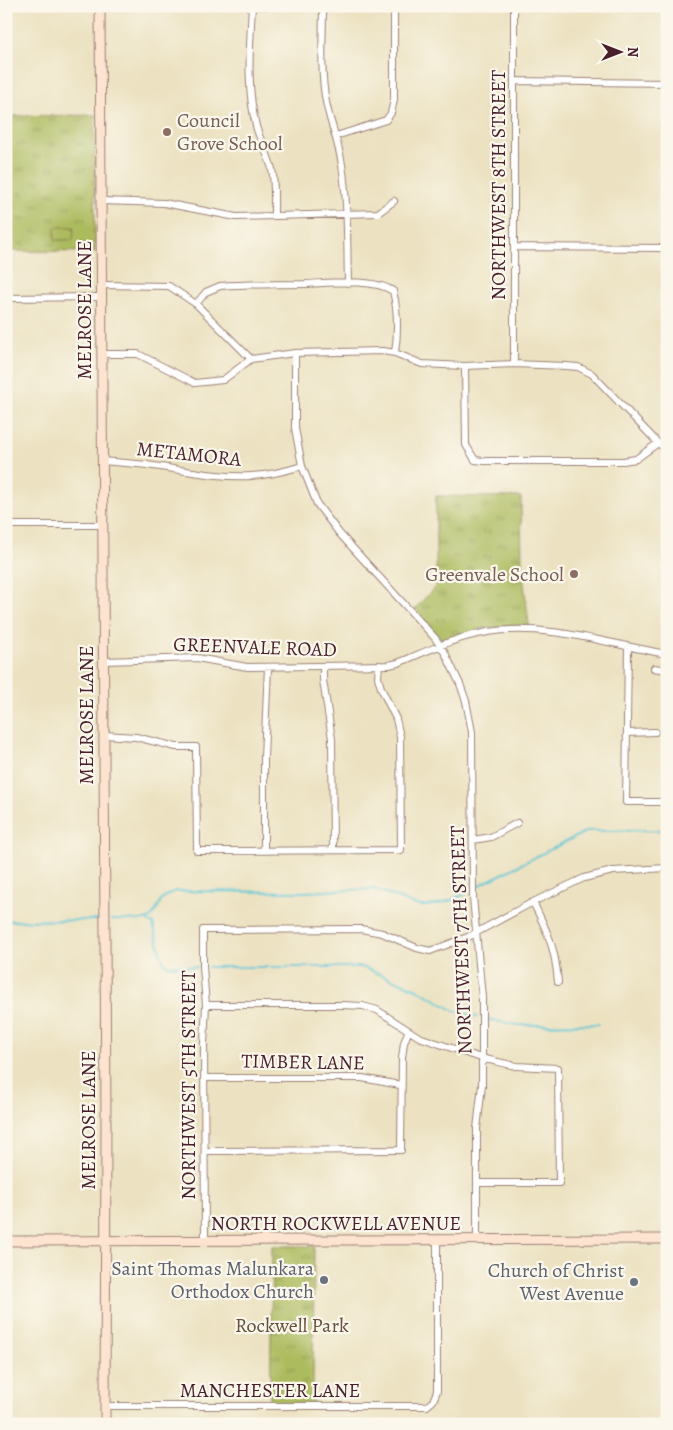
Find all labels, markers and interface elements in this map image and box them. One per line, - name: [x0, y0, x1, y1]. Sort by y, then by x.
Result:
- north arrow: [596, 28, 646, 78]
- text: N: [623, 47, 642, 57]
- street label: NORTHWEST 8TH STREET: [485, 70, 512, 300]
- place label: Council Grove School: [177, 107, 283, 157]
- marker: Council Grove School: [161, 126, 173, 138]
- street label: MELROSE LANE: [71, 240, 98, 380]
- street label: METAMORA: [135, 435, 243, 473]
- place label: Greenvale School: [425, 561, 564, 588]
- marker: Greenvale School: [568, 568, 580, 580]
- street label: GREENVALE ROAD: [173, 631, 337, 663]
- street label: MELROSE LANE: [73, 645, 100, 785]
- street label: NORTHWEST 7TH STREET: [444, 825, 478, 1055]
- street label: NORTHWEST 5TH STREET: [175, 970, 202, 1200]
- street label: TIMBER LANE: [241, 1047, 365, 1077]
- street label: MELROSE LANE: [75, 1050, 102, 1190]
- street label: NORTH ROCKWELL AVENUE: [211, 1210, 461, 1237]
- place label: Saint Thomas Malunkara Orthodox Church: [111, 1255, 315, 1305]
- place label: Church of Christ West Avenue: [488, 1257, 624, 1307]
- marker: Saint Thomas Malunkara Orthodox Church: [318, 1274, 330, 1286]
- marker: Church of Christ West Avenue: [628, 1276, 640, 1288]
- park label: Rockwell Park: [235, 1312, 349, 1339]
- street label: MANCHESTER LANE: [180, 1377, 360, 1404]

